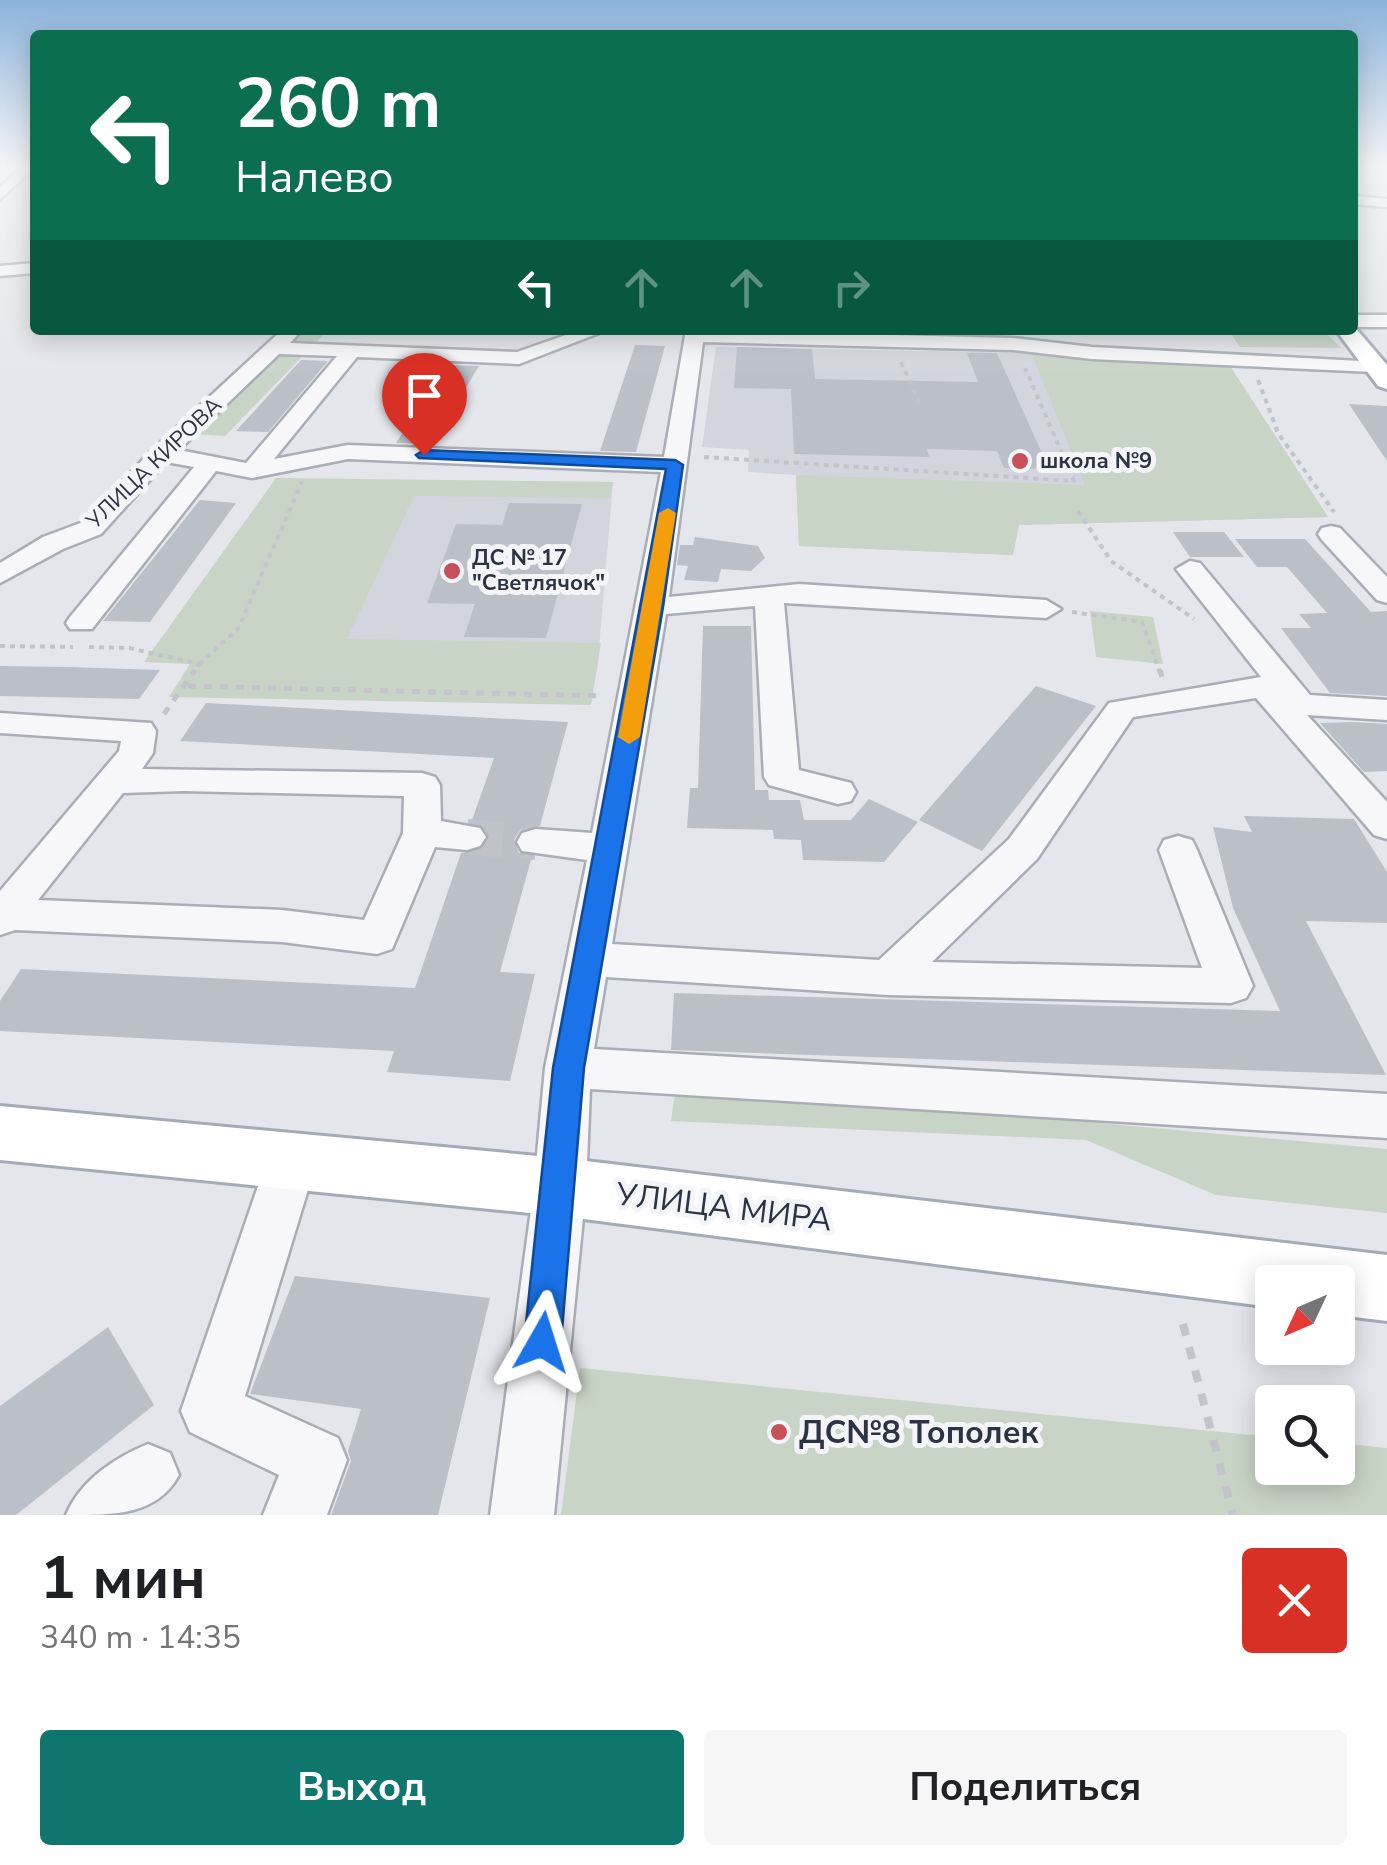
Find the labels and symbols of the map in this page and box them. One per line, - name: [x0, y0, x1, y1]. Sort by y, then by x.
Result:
- pin: [382, 353, 467, 456]
- street label: УЛИЦА КИРОВА: [79, 391, 228, 536]
- place label: школа №9: [1040, 446, 1152, 476]
- marker: школа №9: [1009, 450, 1031, 472]
- place label: ДС № 17 "Светлячок": [472, 543, 605, 598]
- marker: ДС № 17 "Светлячок": [441, 560, 463, 582]
- street label: УЛИЦА МИРА: [613, 1172, 834, 1242]
- north arrow: [1255, 1265, 1355, 1365]
- position arrow: [490, 1290, 594, 1394]
- place label: ДС№8 Тополек: [799, 1411, 1040, 1454]
- marker: ДС№8 Тополек: [768, 1421, 790, 1443]

